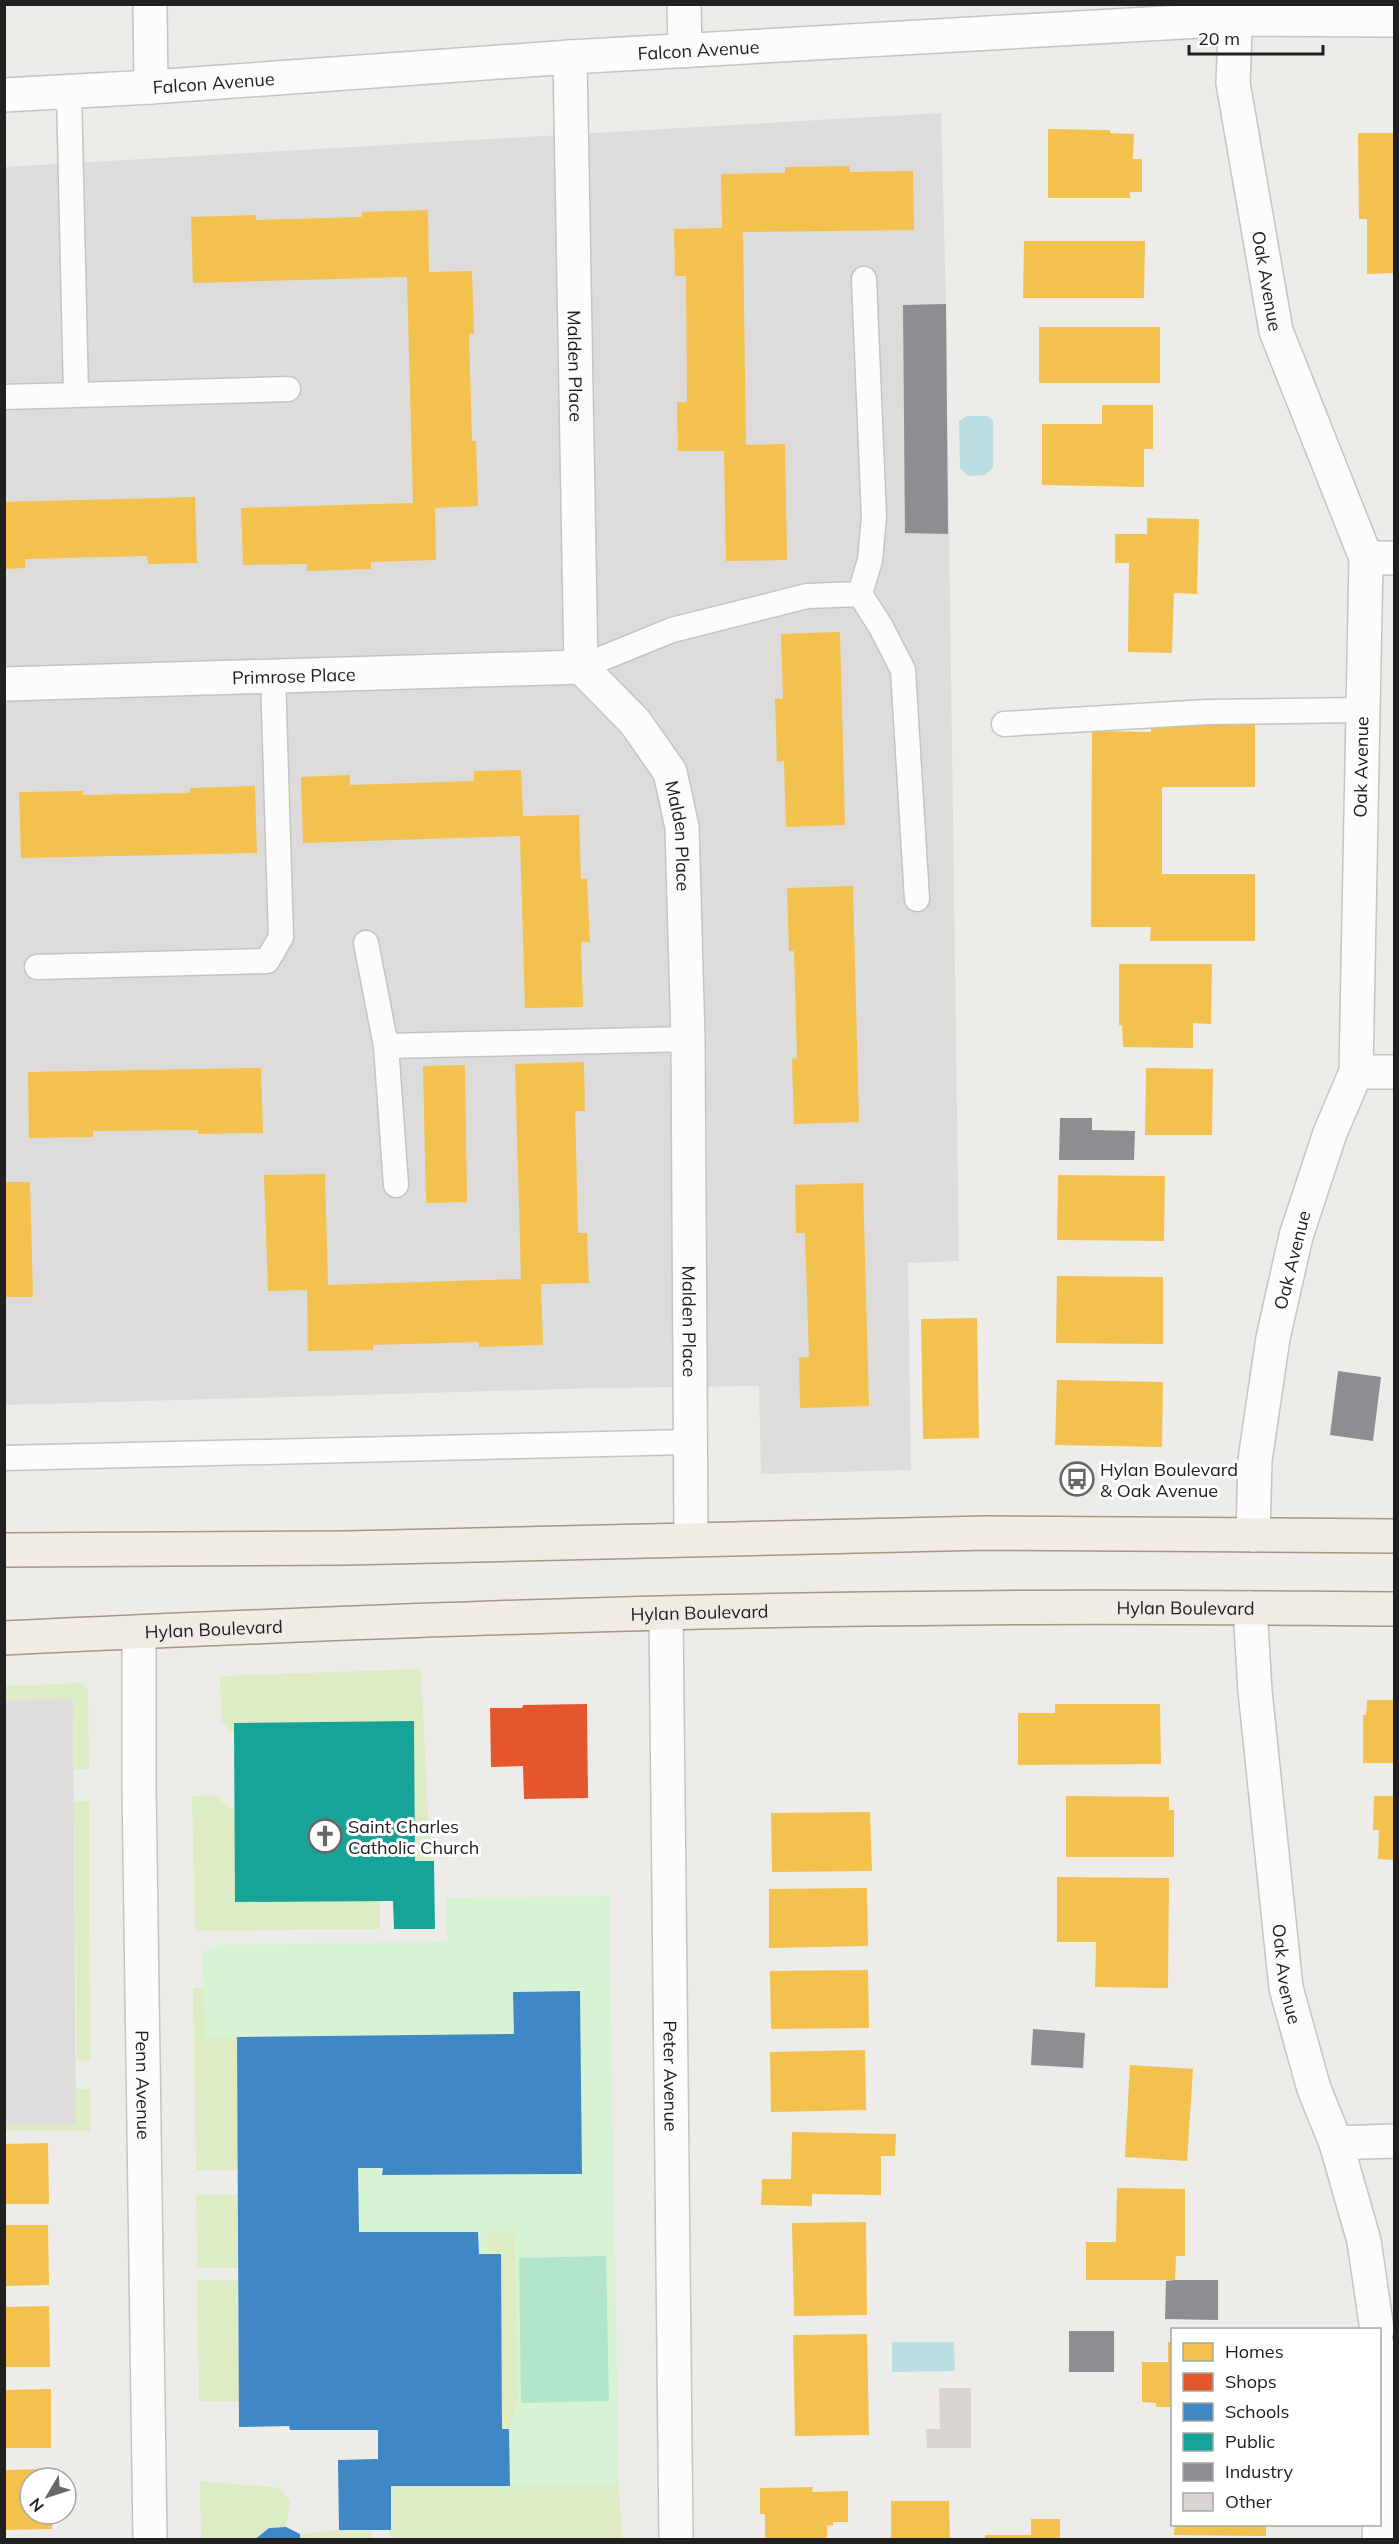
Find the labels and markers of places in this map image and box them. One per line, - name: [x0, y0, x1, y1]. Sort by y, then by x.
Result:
- place label: Hylan Boulevard & Oak Avenue: [1100, 1458, 1238, 1502]
- bus stop icon: Hylan Boulevard & Oak Avenue: [1059, 1461, 1095, 1497]
- place label: Saint Charles Catholic Church: [348, 1815, 479, 1859]
- church icon: Saint Charles Catholic Church: [307, 1818, 343, 1854]

